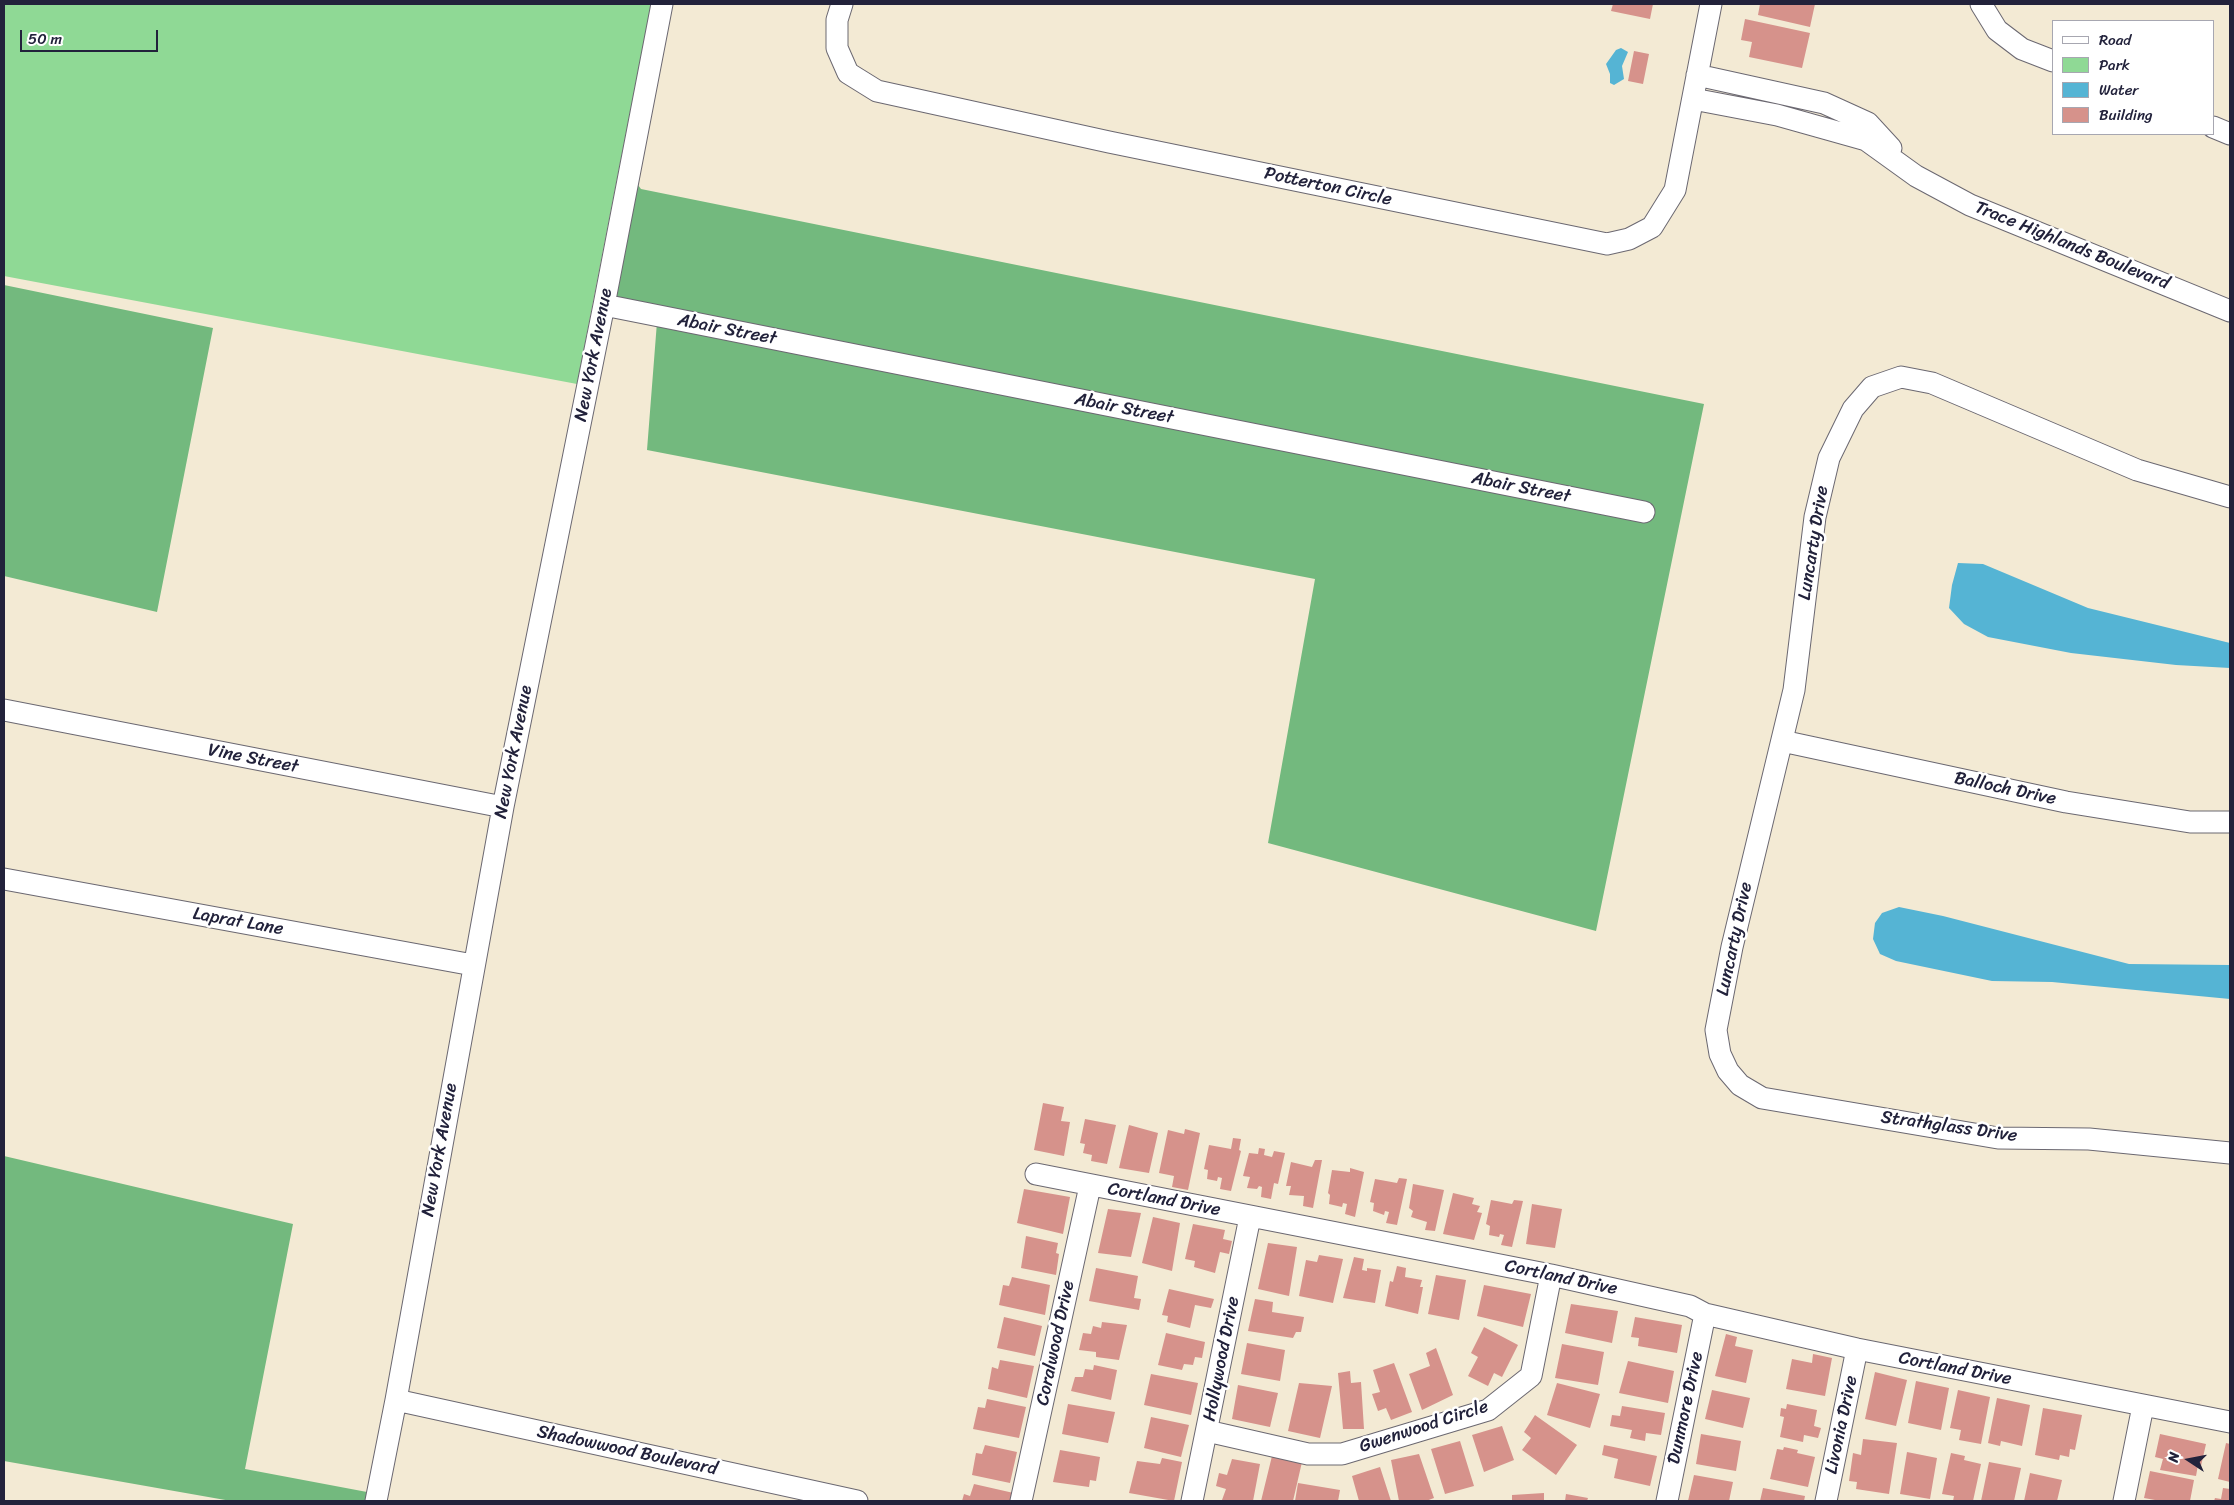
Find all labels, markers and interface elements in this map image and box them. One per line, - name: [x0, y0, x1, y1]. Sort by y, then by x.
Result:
- scale bar: [22, 20, 160, 52]
- legend: [2052, 20, 2214, 135]
- text: 50 m: [28, 26, 62, 52]
- text: Road: [2099, 27, 2131, 53]
- text: Park: [2099, 52, 2130, 78]
- text: Water: [2099, 77, 2139, 103]
- text: Building: [2099, 102, 2153, 128]
- street label: Potterton Circle: [1262, 163, 1394, 211]
- street label: Trace Highlands Boulevard: [1972, 197, 2172, 295]
- street label: New York Avenue: [571, 287, 617, 423]
- street label: Abair Street: [676, 310, 778, 350]
- street label: Abair Street: [1073, 389, 1175, 429]
- street label: Abair Street: [1470, 468, 1572, 508]
- street label: Luncarty Drive: [1794, 484, 1834, 602]
- street label: New York Avenue: [491, 684, 537, 820]
- street label: Vine Street: [206, 740, 300, 778]
- street label: Balloch Drive: [1952, 768, 2058, 810]
- street label: Luncarty Drive: [1712, 880, 1758, 998]
- street label: Laprat Lane: [191, 903, 285, 941]
- street label: New York Avenue: [418, 1082, 462, 1218]
- street label: Strathglass Drive: [1879, 1107, 2019, 1147]
- street label: Cortland Drive: [1106, 1178, 1222, 1222]
- street label: Cortland Drive: [1503, 1256, 1619, 1300]
- street label: Coralwood Drive: [1032, 1278, 1080, 1408]
- street label: Hollywood Drive: [1199, 1295, 1245, 1423]
- street label: Cortland Drive: [1897, 1347, 2013, 1391]
- street label: Dunmore Drive: [1664, 1350, 1708, 1466]
- street label: Livonia Drive: [1821, 1374, 1863, 1476]
- street label: Gwenwood Circle: [1357, 1396, 1491, 1458]
- street label: Shadowwood Boulevard: [535, 1421, 719, 1481]
- north arrow: [2164, 1435, 2214, 1485]
- text: N: [2161, 1450, 2187, 1464]

